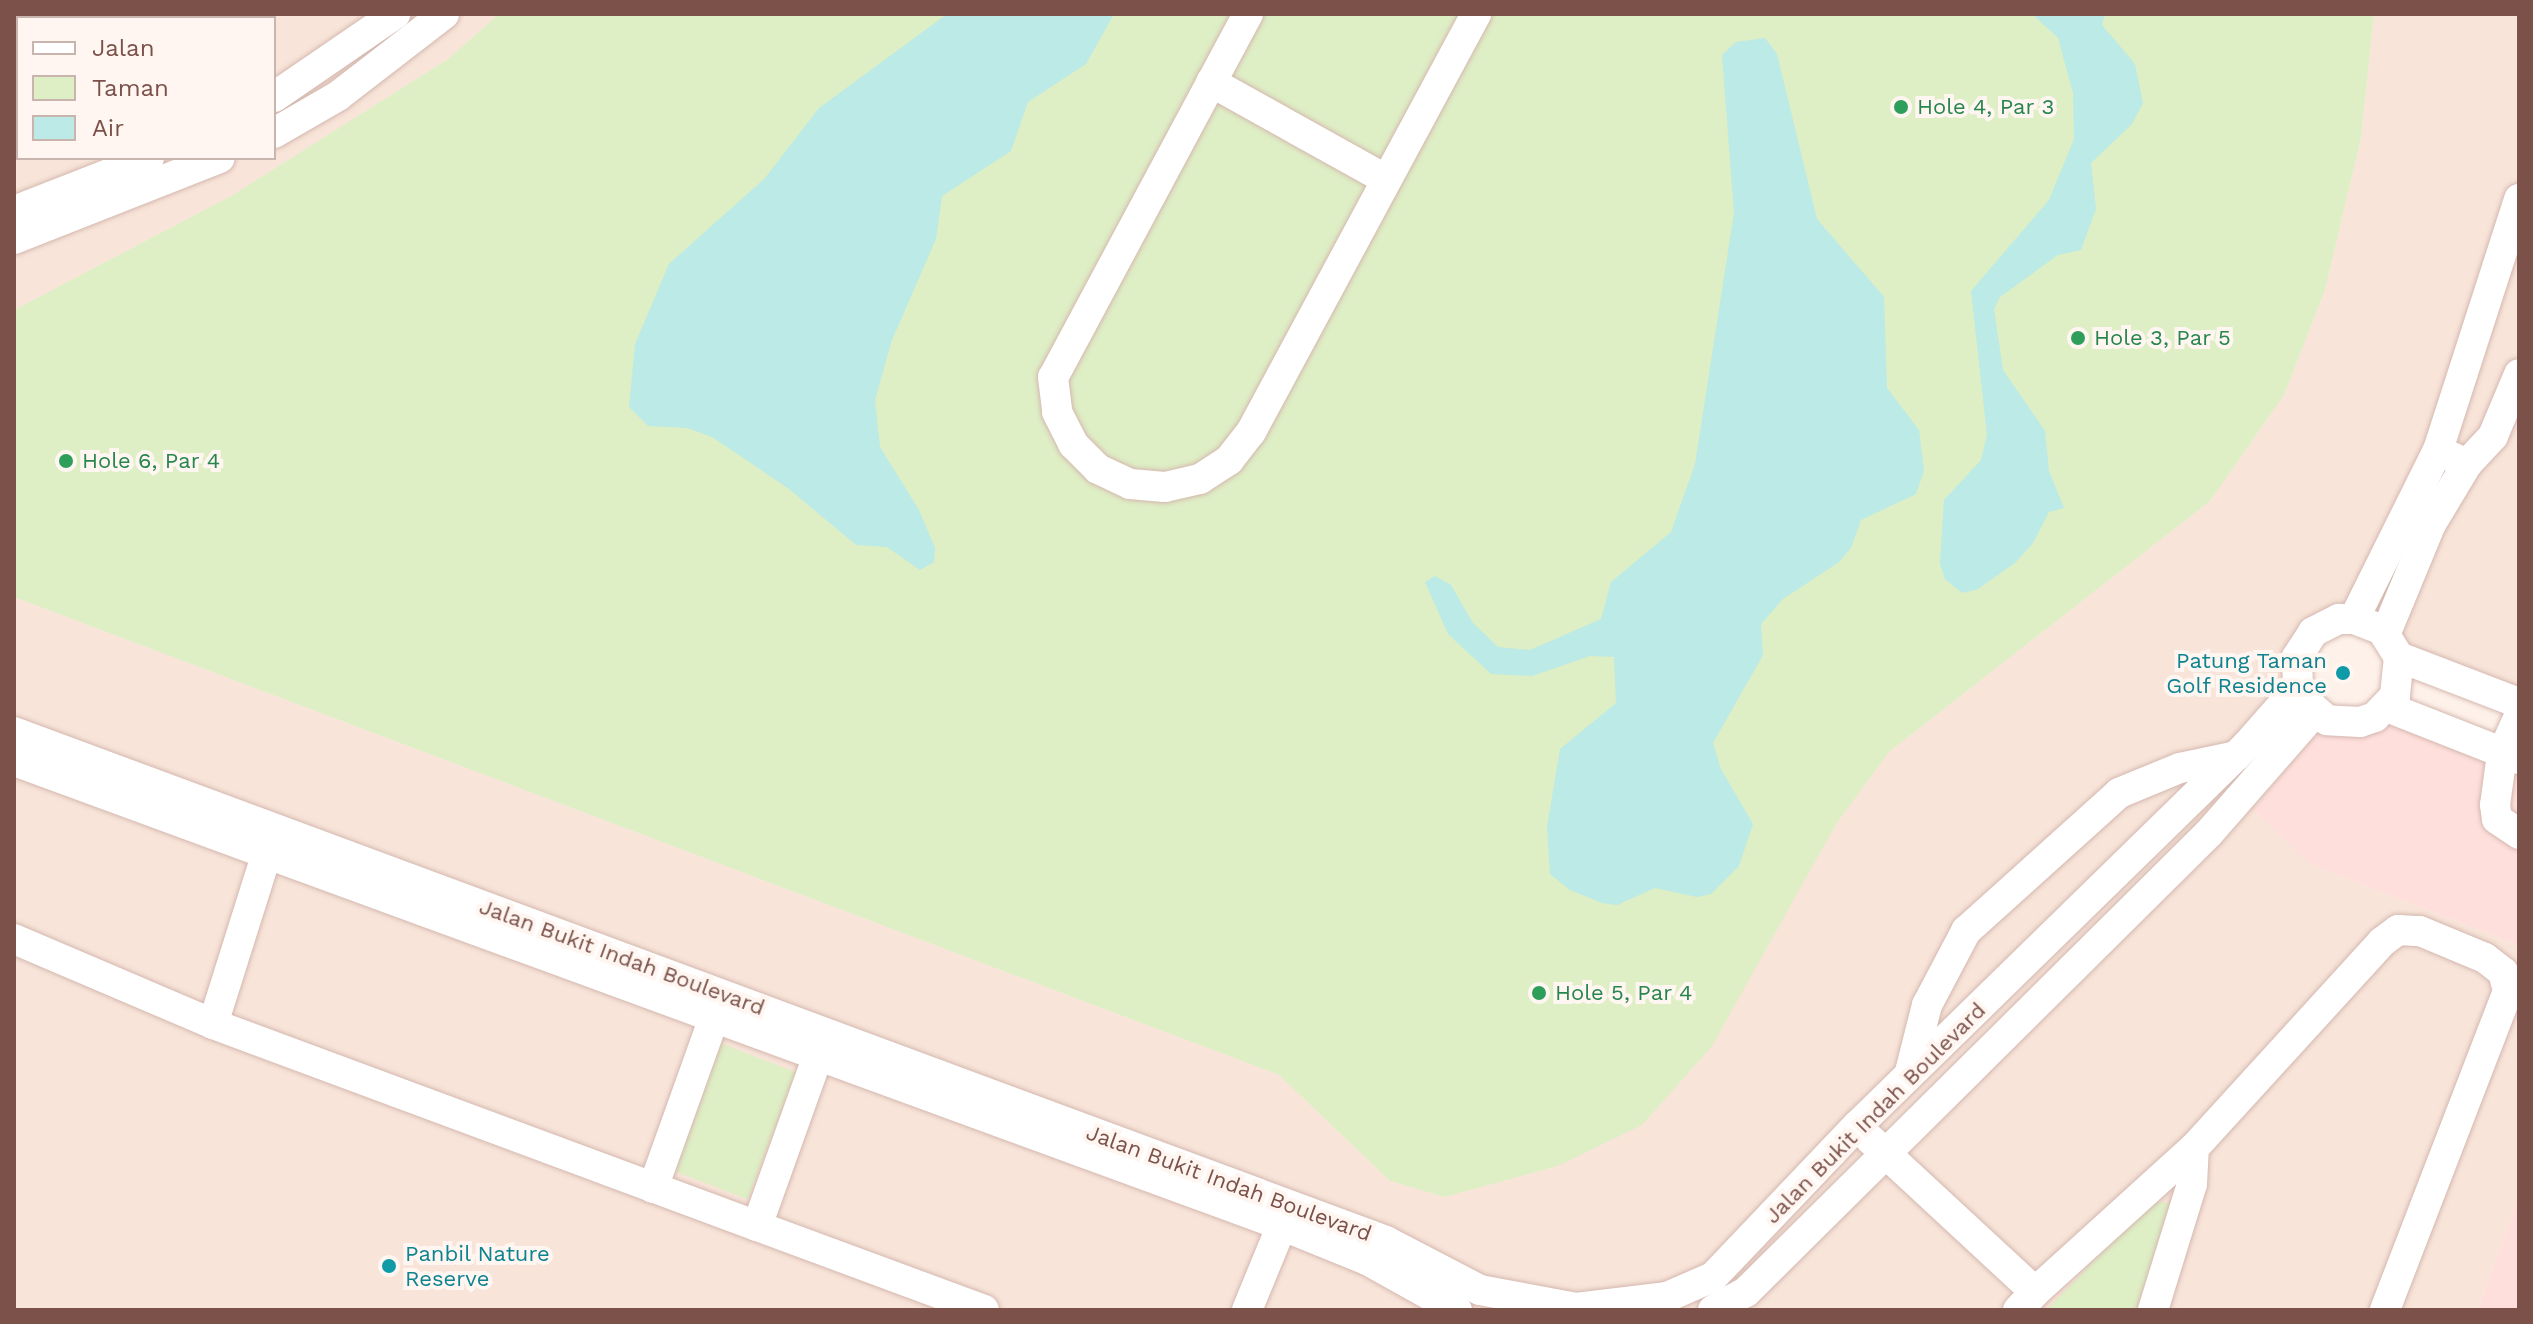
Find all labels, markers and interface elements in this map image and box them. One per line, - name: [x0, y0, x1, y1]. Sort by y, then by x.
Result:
- legend: [16, 16, 276, 160]
- text: Jalan: [92, 34, 155, 62]
- text: Taman: [92, 74, 169, 102]
- place label: Hole 4, Par 3: [1917, 94, 2055, 120]
- marker: Hole 4, Par 3: [1892, 98, 1910, 116]
- text: Air: [92, 114, 124, 142]
- place label: Hole 3, Par 5: [2094, 325, 2231, 351]
- marker: Hole 3, Par 5: [2069, 329, 2087, 347]
- place label: Hole 6, Par 4: [82, 448, 221, 474]
- marker: Hole 6, Par 4: [57, 452, 75, 470]
- place label: Patung Taman Golf Residence: [2165, 647, 2327, 698]
- marker: Patung Taman Golf Residence: [2334, 664, 2352, 682]
- street label: Jalan Bukit Indah Boulevard: [476, 893, 768, 1021]
- place label: Hole 5, Par 4: [1555, 980, 1693, 1006]
- marker: Hole 5, Par 4: [1530, 984, 1548, 1002]
- street label: Jalan Bukit Indah Boulevard: [1759, 997, 1991, 1229]
- street label: Jalan Bukit Indah Boulevard: [1083, 1119, 1375, 1247]
- place label: Panbil Nature Reserve: [405, 1240, 551, 1292]
- marker: Panbil Nature Reserve: [380, 1257, 398, 1275]

